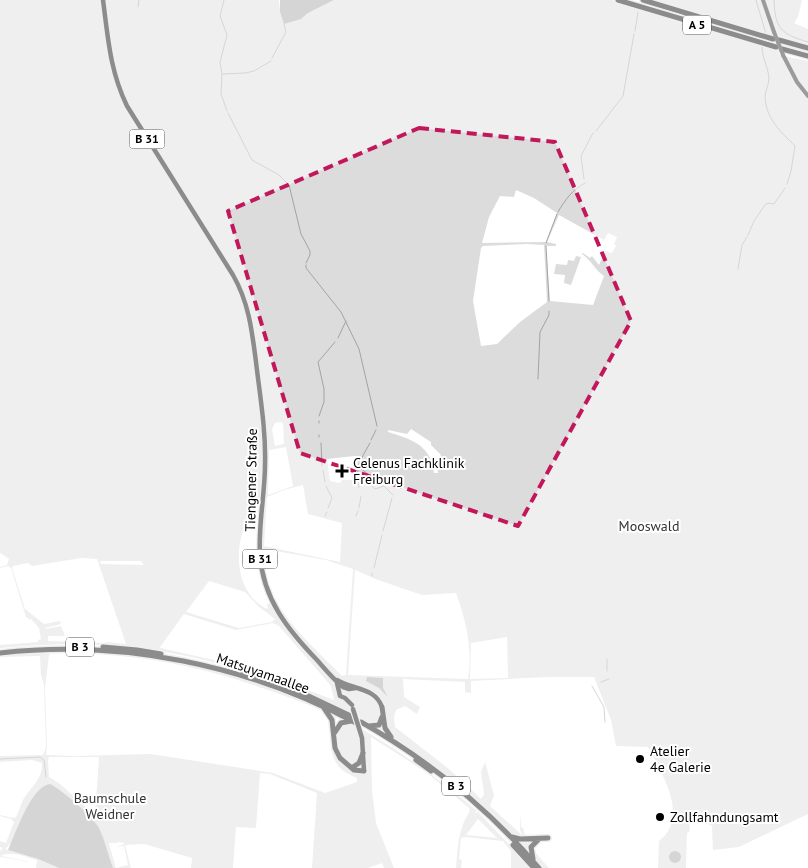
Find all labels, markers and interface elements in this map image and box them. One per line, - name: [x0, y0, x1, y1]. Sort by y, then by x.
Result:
- road number: A 5: [683, 16, 711, 34]
- road number: B 31: [130, 130, 164, 148]
- street label: Tiengener Straße: [241, 428, 261, 532]
- place label: Celenus Fachklinik Freiburg: [353, 454, 465, 488]
- marker: Celenus Fachklinik Freiburg: [335, 464, 349, 478]
- park label: Mooswald: [619, 517, 679, 535]
- road number: B 31: [242, 550, 278, 568]
- road number: B 3: [66, 638, 94, 656]
- street label: Matsuyamaallee: [214, 649, 312, 697]
- place label: Atelier 4e Galerie: [650, 742, 711, 776]
- marker: Atelier 4e Galerie: [634, 753, 646, 765]
- road number: B 3: [442, 776, 470, 796]
- park label: Baumschule Weidner: [74, 789, 146, 823]
- place label: Zollfahndungsamt: [670, 808, 779, 826]
- marker: Zollfahndungsamt: [654, 811, 666, 823]

